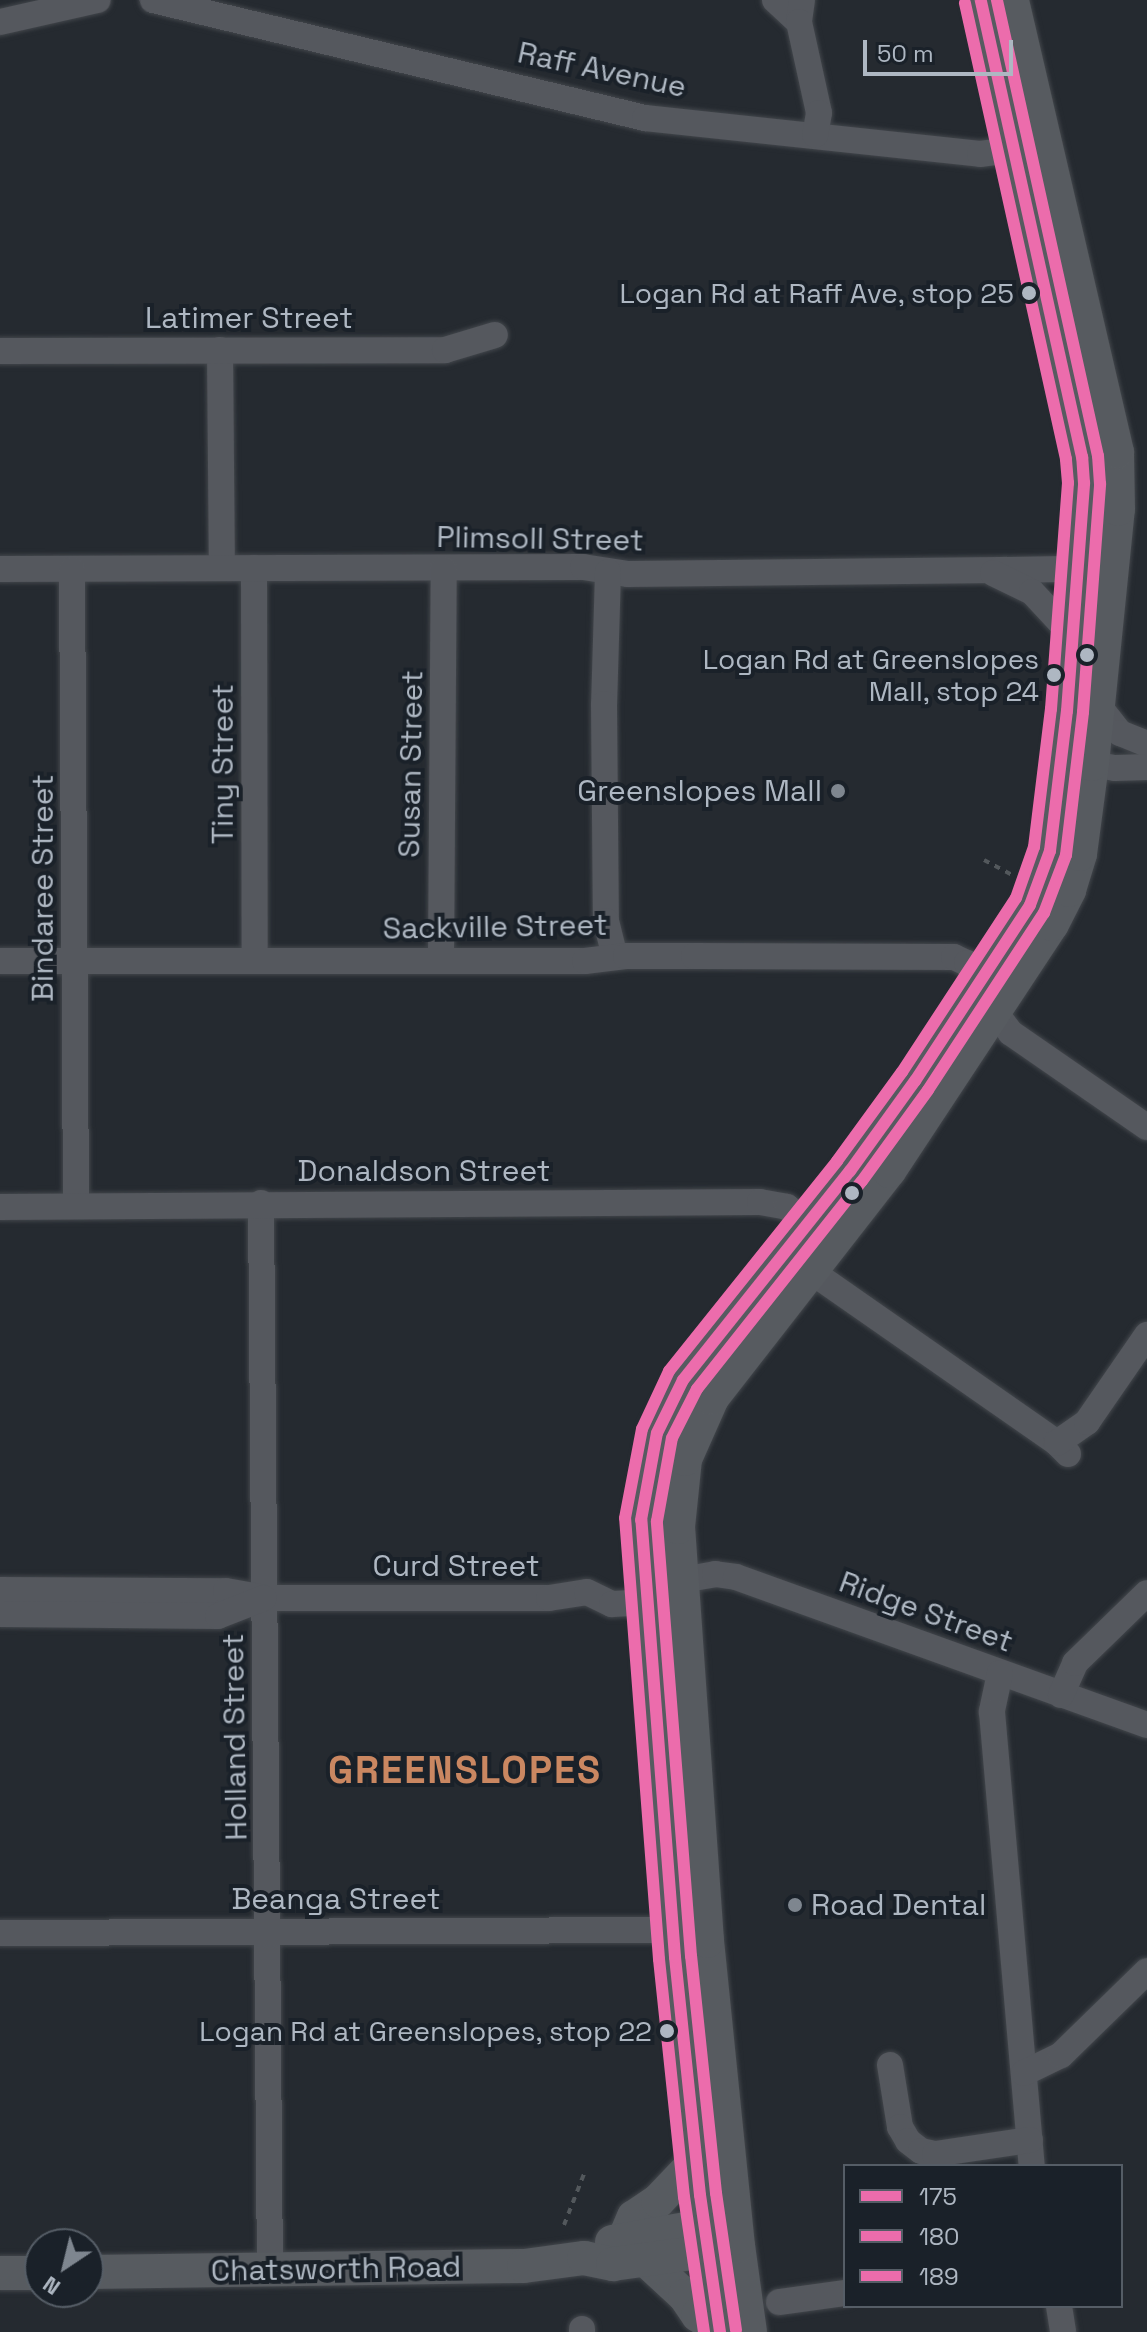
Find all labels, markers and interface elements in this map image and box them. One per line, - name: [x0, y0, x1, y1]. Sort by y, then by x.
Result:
- scale bar: [867, 24, 1017, 74]
- street label: Raff Avenue: [514, 35, 690, 105]
- text: 50 m: [877, 38, 934, 69]
- place label: Logan Rd at Raff Ave, stop 25: [618, 276, 1014, 310]
- marker: Logan Rd at Raff Ave, stop 25: [1021, 285, 1037, 301]
- street label: Latimer Street: [145, 300, 353, 336]
- street label: Plimsoll Street: [436, 519, 644, 559]
- place label: Logan Rd at Greenslopes Mall, stop 24: [703, 642, 1039, 708]
- unlabelled marker: [1079, 647, 1095, 663]
- marker: Logan Rd at Greenslopes Mall, stop 24: [1046, 667, 1062, 683]
- street label: Susan Street: [391, 670, 431, 858]
- street label: Tiny Street: [205, 684, 241, 844]
- place label: Greenslopes Mall: [577, 773, 822, 809]
- street label: Bindaree Street: [25, 774, 61, 1002]
- marker: Greenslopes Mall: [829, 782, 847, 800]
- street label: Sackville Street: [382, 907, 608, 947]
- street label: Donaldson Street: [298, 1153, 550, 1189]
- unlabelled marker: [844, 1185, 860, 1201]
- street label: Curd Street: [372, 1548, 540, 1584]
- street label: Ridge Street: [834, 1564, 1018, 1660]
- street label: Holland Street: [215, 1633, 255, 1841]
- district label: GREENSLOPES: [328, 1748, 602, 1794]
- street label: Beanga Street: [231, 1881, 441, 1917]
- place label: Road Dental: [811, 1887, 986, 1923]
- marker: Road Dental: [786, 1896, 804, 1914]
- place label: Logan Rd at Greenslopes, stop 22: [198, 2014, 652, 2048]
- marker: Logan Rd at Greenslopes, stop 22: [659, 2023, 675, 2039]
- legend: [843, 2164, 1123, 2308]
- text: 175: [919, 2181, 957, 2212]
- text: 180: [919, 2221, 959, 2252]
- north arrow: [24, 2228, 104, 2308]
- street label: Chatsworth Road: [210, 2249, 462, 2289]
- text: 189: [919, 2261, 959, 2292]
- text: N: [37, 2270, 65, 2302]

